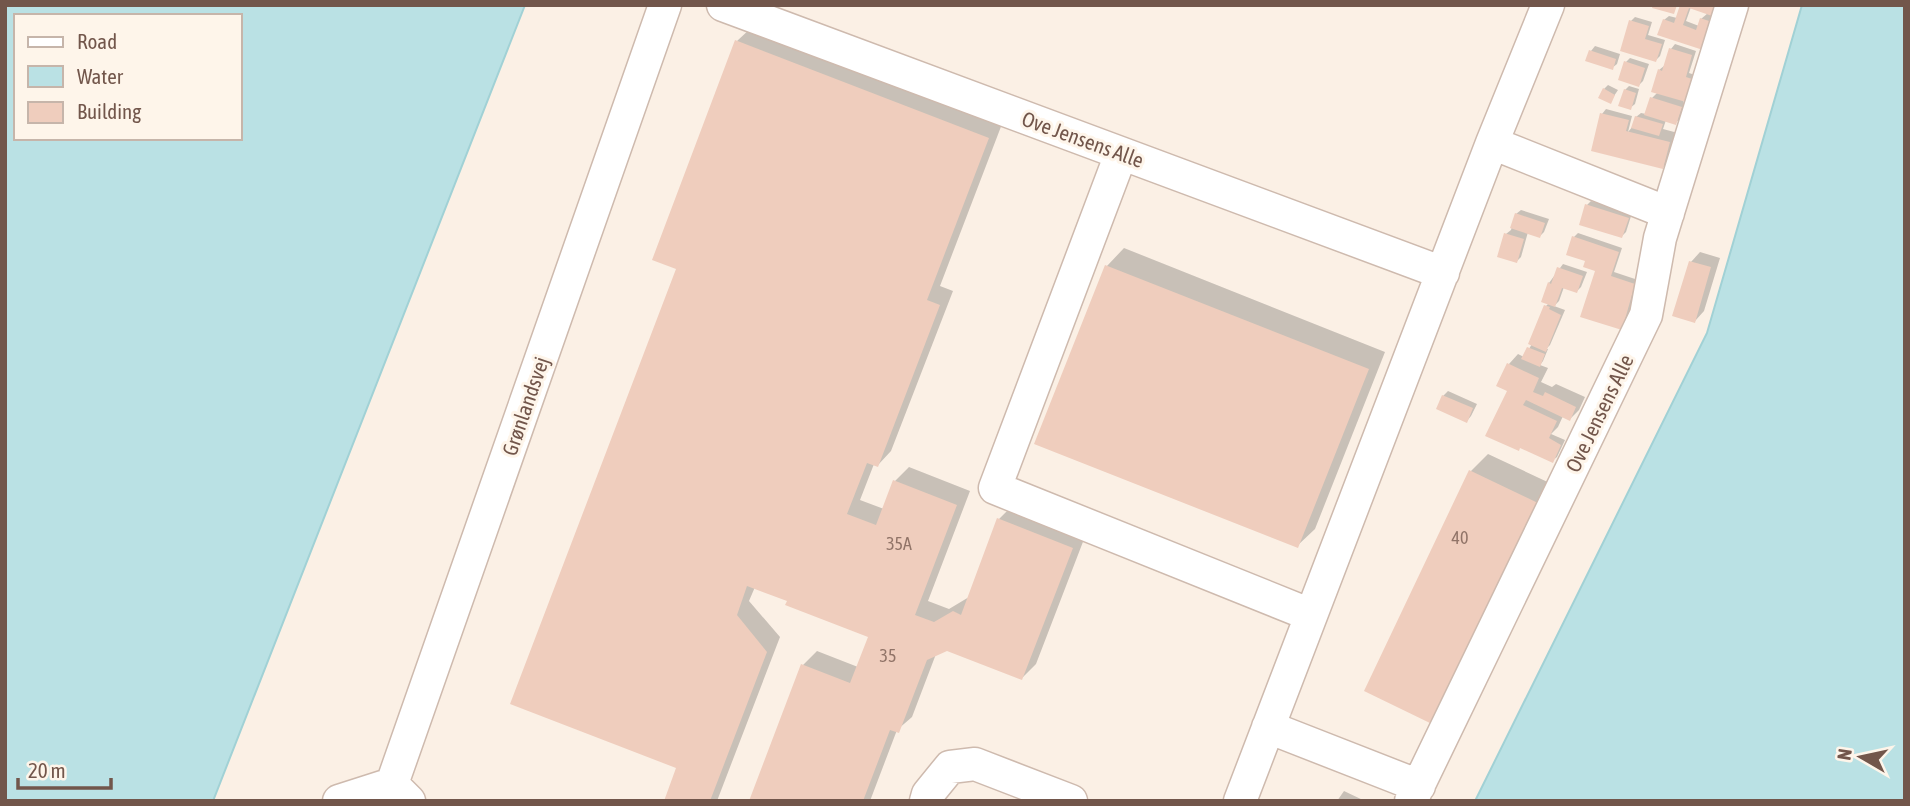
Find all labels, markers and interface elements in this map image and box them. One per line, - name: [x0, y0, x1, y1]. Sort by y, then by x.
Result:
- legend: [14, 14, 242, 140]
- text: Road: [77, 29, 117, 53]
- text: Water: [77, 64, 124, 88]
- text: Building: [77, 99, 141, 123]
- street label: Ove Jensens Alle: [1019, 106, 1147, 172]
- street label: Ove Jensens Alle: [1560, 350, 1638, 476]
- street label: Grønlandsvej: [497, 353, 553, 459]
- house number: 40: [1452, 527, 1468, 548]
- house number: 35A: [886, 533, 912, 554]
- house number: 35: [880, 645, 896, 666]
- north arrow: [1826, 722, 1896, 792]
- scale bar: [18, 746, 110, 790]
- text: N: [1832, 747, 1856, 762]
- text: 20 m: [28, 758, 66, 782]

